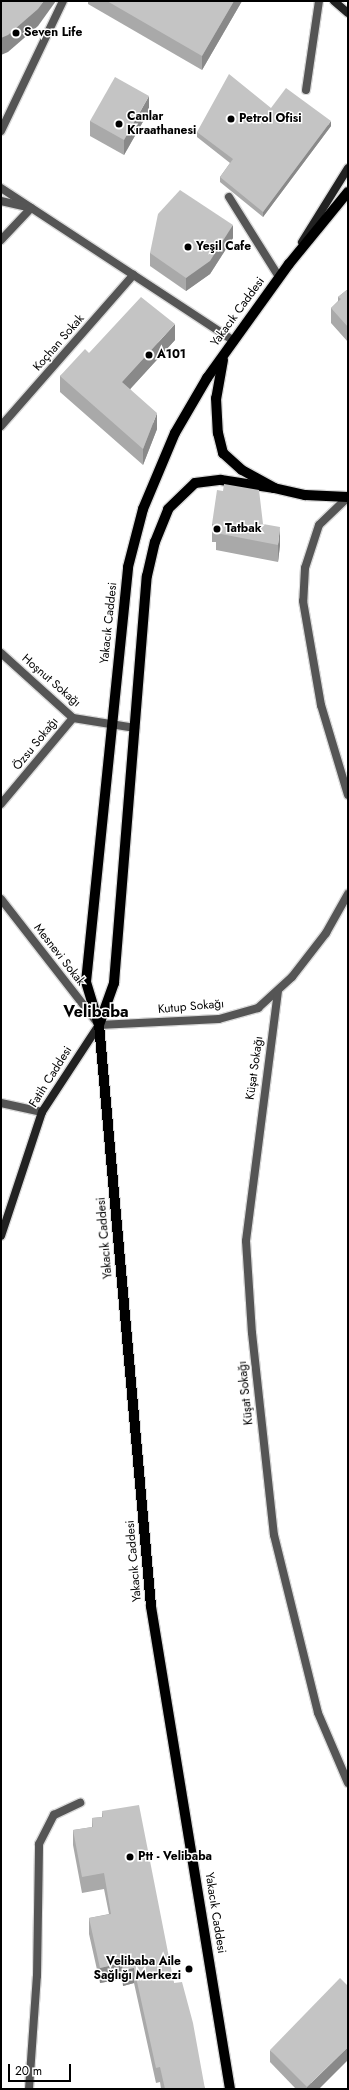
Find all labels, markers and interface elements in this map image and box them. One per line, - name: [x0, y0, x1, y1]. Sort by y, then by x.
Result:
- place label: Seven Life: [24, 26, 82, 40]
- marker: Seven Life: [11, 28, 21, 38]
- place label: Canlar Kıraathanesi: [127, 110, 196, 138]
- place label: Petrol Ofisi: [239, 112, 302, 126]
- marker: Petrol Ofisi: [226, 114, 236, 124]
- marker: Canlar Kıraathanesi: [114, 119, 124, 129]
- place label: Yeşil Cafe: [196, 240, 251, 254]
- marker: Yeşil Cafe: [183, 242, 193, 252]
- street label: Yakacık Caddesi: [208, 275, 268, 349]
- street label: Koçhan Sokak: [31, 312, 87, 374]
- place label: A101: [157, 348, 186, 362]
- marker: A101: [144, 350, 154, 360]
- place label: Tatbak: [225, 522, 262, 536]
- marker: Tatbak: [212, 524, 222, 534]
- street label: Yakacık Caddesi: [98, 582, 120, 664]
- street label: Hoşnut Sokağı: [19, 652, 83, 710]
- street label: Özsu Sokağı: [10, 715, 62, 773]
- street label: Mesnevi Sokak: [30, 921, 88, 989]
- street label: Kutup Sokağı: [157, 997, 225, 1017]
- district label: Velibaba: [63, 1002, 129, 1022]
- street label: Küşat Sokağı: [243, 1035, 267, 1101]
- street label: Fatih Caddesi: [27, 1044, 75, 1110]
- street label: Yakacık Caddesi: [94, 1197, 116, 1279]
- street label: Küşat Sokağı: [235, 1360, 257, 1426]
- street label: Yakacık Caddesi: [123, 1520, 145, 1602]
- place label: Ptt - Velibaba: [138, 1850, 212, 1864]
- marker: Ptt - Velibaba: [125, 1852, 135, 1862]
- street label: Yakacık Caddesi: [201, 1871, 229, 1955]
- place label: Velibaba Aile Sağlığı Merkezi: [93, 1955, 181, 1983]
- marker: Velibaba Aile Sağlığı Merkezi: [184, 1964, 194, 1974]
- scale bar: [10, 2056, 73, 2082]
- text: 20 m: [15, 2062, 42, 2080]

